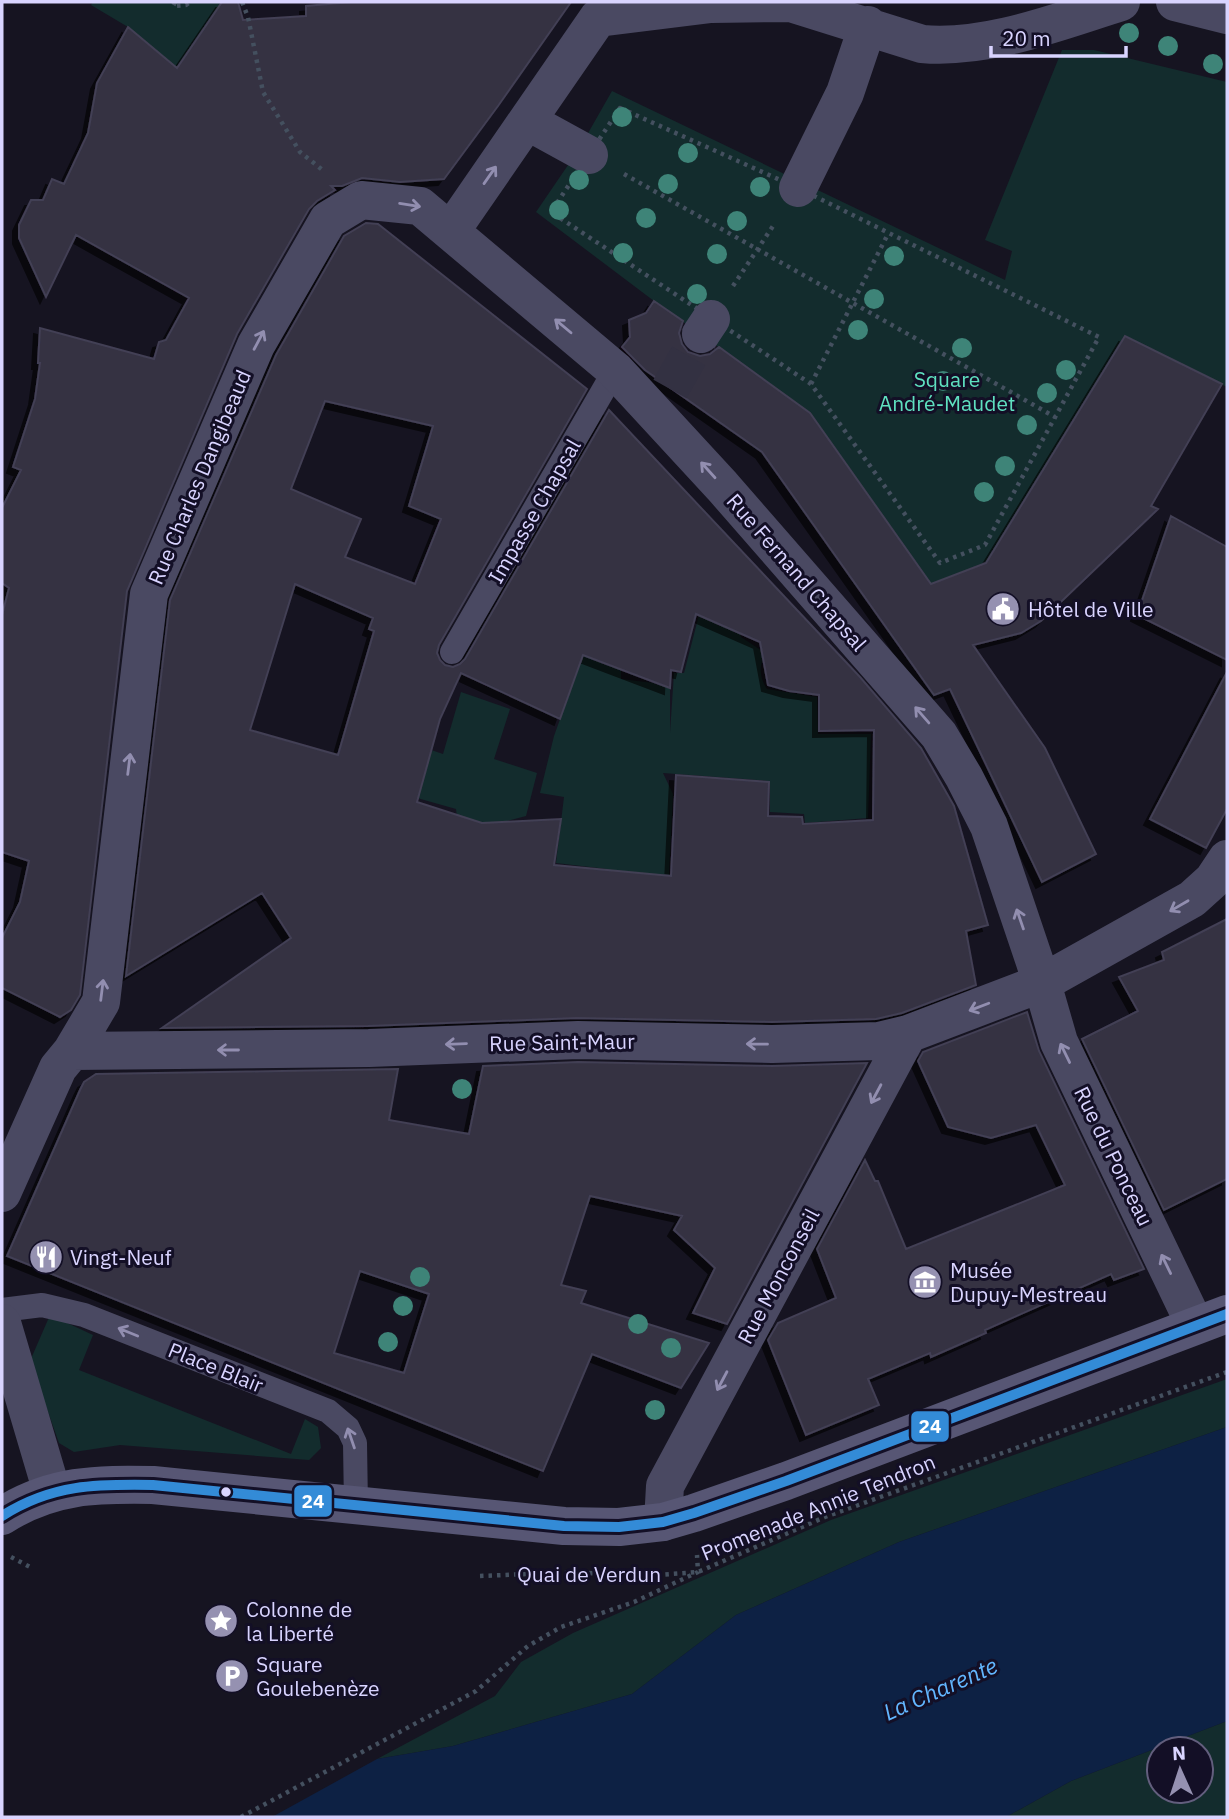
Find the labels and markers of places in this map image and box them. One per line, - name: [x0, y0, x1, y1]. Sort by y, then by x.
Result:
- public building icon: Hôtel de Ville: [984, 590, 1022, 628]
- place label: Hôtel de Ville: [1028, 595, 1154, 623]
- restaurant icon: Vingt-Neuf: [27, 1238, 65, 1276]
- place label: Vingt-Neuf: [70, 1243, 172, 1271]
- place label: Musée Dupuy-Mestreau: [950, 1256, 1107, 1308]
- museum icon: Musée Dupuy-Mestreau: [906, 1263, 944, 1301]
- unlabelled marker: [219, 1485, 233, 1499]
- place label: Colonne de la Liberté: [246, 1595, 352, 1647]
- place icon: Colonne de la Liberté: [202, 1602, 240, 1640]
- place label: Square Goulebenèze: [256, 1650, 380, 1702]
- parking icon: Square Goulebenèze: [213, 1657, 251, 1695]

